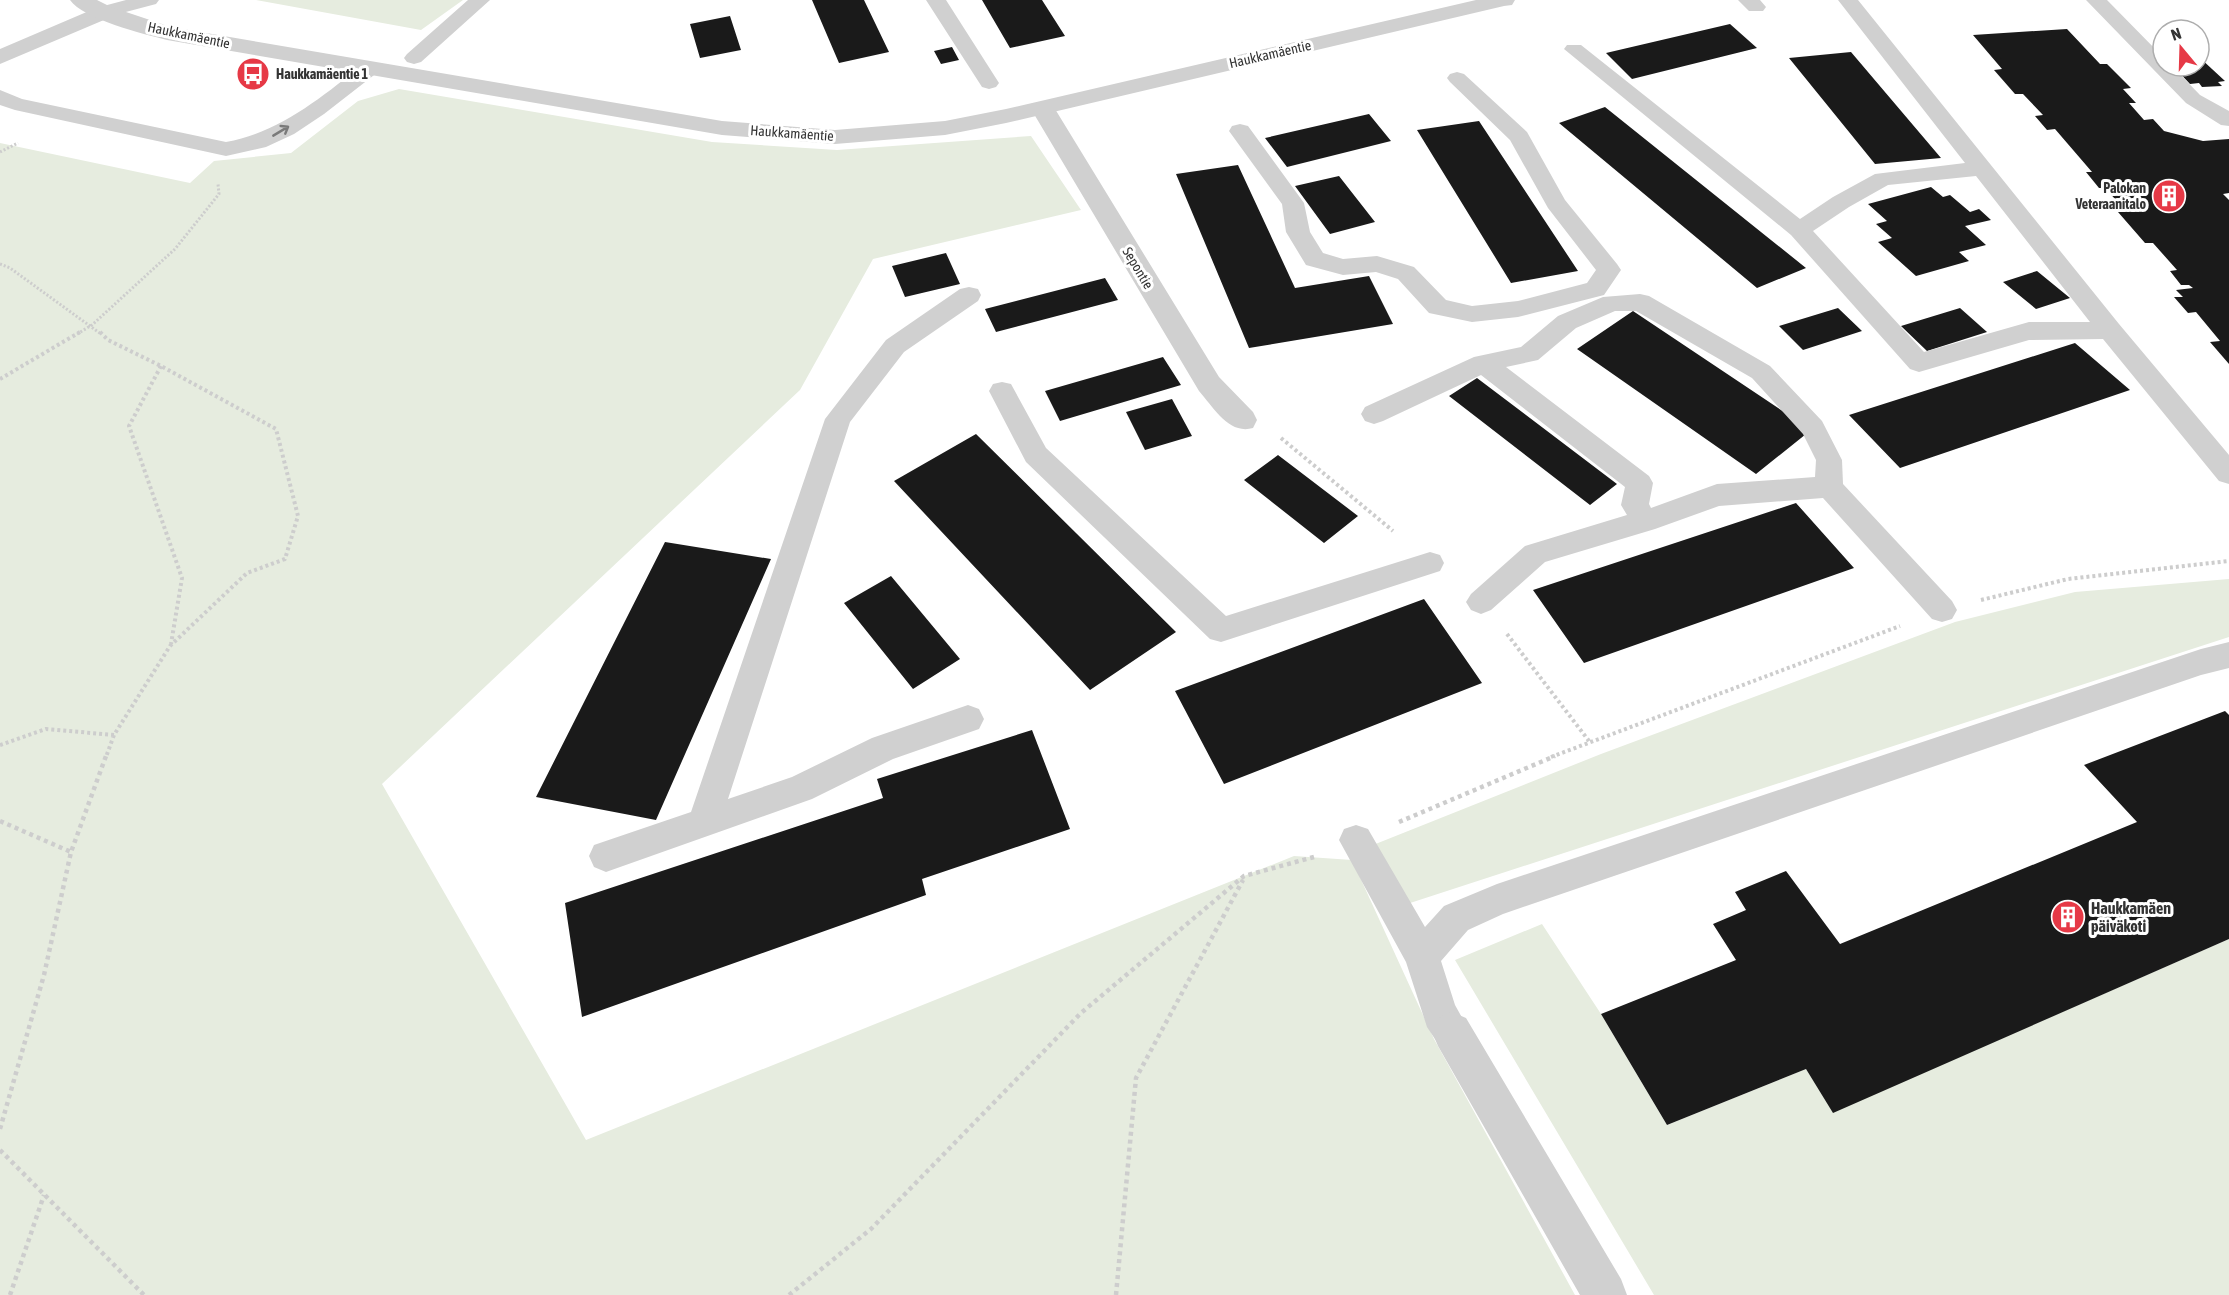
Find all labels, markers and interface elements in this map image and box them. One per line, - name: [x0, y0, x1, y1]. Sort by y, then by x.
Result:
- street label: Haukkamäentie: [146, 18, 232, 52]
- north arrow: [2151, 18, 2211, 78]
- text: N: [2169, 24, 2184, 44]
- street label: Haukkamäentie: [1227, 37, 1313, 71]
- bus stop icon: Haukkamäentie 1: [235, 56, 271, 92]
- place label: Haukkamäentie 1: [276, 66, 368, 82]
- street label: Haukkamäentie: [750, 122, 834, 144]
- one-way arrow: [272, 124, 289, 136]
- building icon: Palokan Veteraanitalo: [2151, 178, 2187, 214]
- place label: Palokan Veteraanitalo: [2074, 180, 2146, 212]
- street label: Sepontie: [1119, 244, 1157, 292]
- building icon: Haukkamäen päiväkoti: [2050, 899, 2086, 935]
- place label: Haukkamäen päiväkoti: [2091, 899, 2171, 935]

